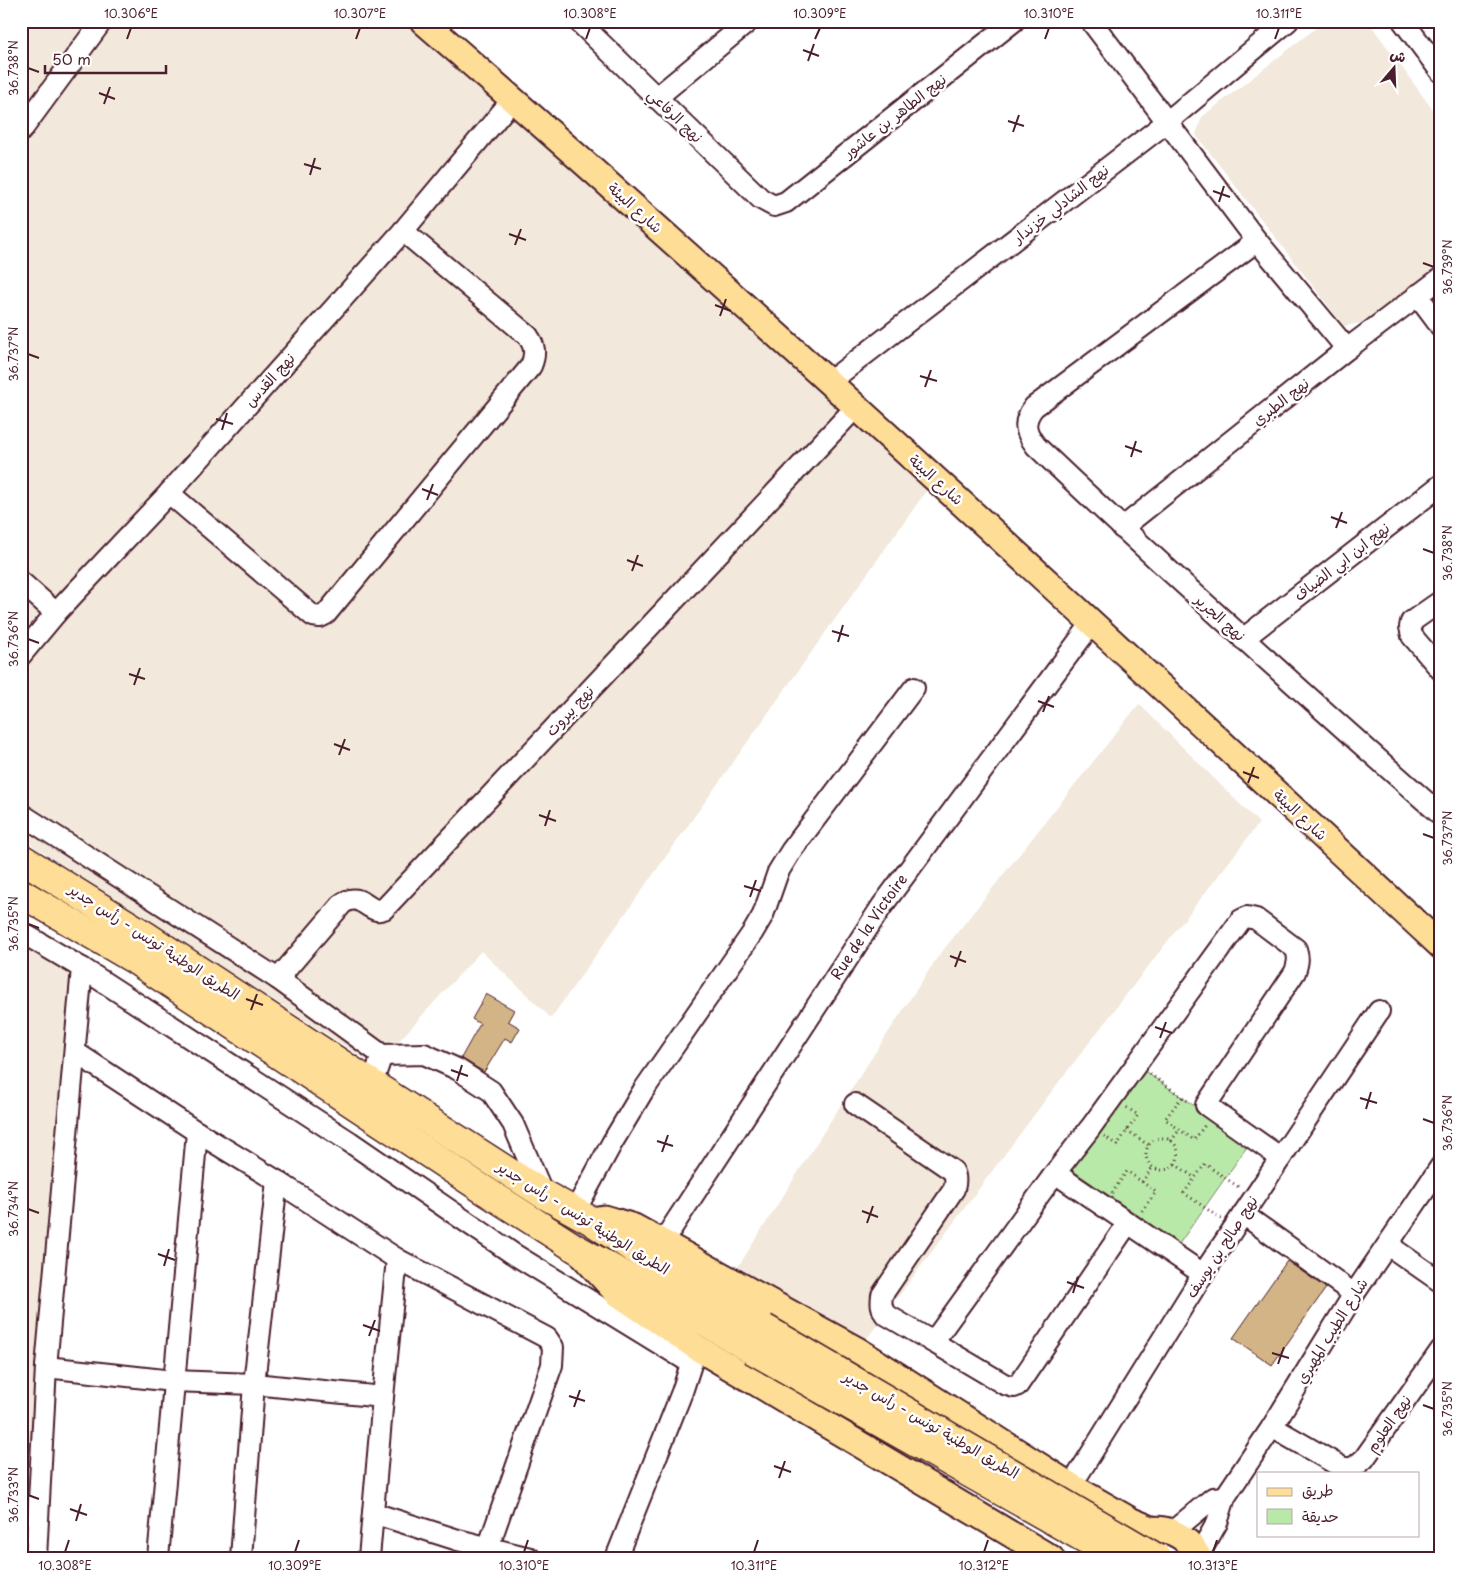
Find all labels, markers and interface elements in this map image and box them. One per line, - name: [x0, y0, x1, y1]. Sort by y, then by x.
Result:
- text: 10.306°E: [104, 4, 158, 22]
- text: 10.307°E: [334, 4, 386, 22]
- text: 10.308°E: [563, 4, 617, 22]
- text: 10.309°E: [793, 4, 847, 22]
- text: 10.310°E: [1024, 4, 1074, 22]
- text: 10.311°E: [1256, 4, 1302, 22]
- text: 36.738°N: [4, 40, 22, 96]
- scale bar: [45, 42, 166, 74]
- north arrow: [1370, 42, 1420, 92]
- text: ش: [1388, 43, 1409, 68]
- text: 50 m: [52, 47, 91, 70]
- street label: نهج الطاهر بن عاشور: [837, 67, 951, 163]
- street label: نهج الرفاعي: [641, 83, 709, 149]
- street label: نهج الشادلي خزندار: [1006, 158, 1115, 251]
- street label: شارع البيئة: [604, 176, 668, 238]
- text: 36.739°N: [1438, 239, 1456, 295]
- text: 36.737°N: [4, 326, 22, 382]
- street label: نهج القدس: [238, 347, 300, 411]
- street label: نهج الطبري: [1247, 371, 1314, 431]
- street label: شارع البيئة: [905, 448, 969, 510]
- street label: نهج ابن ابي الضياف: [1288, 516, 1396, 608]
- text: 36.738°N: [1438, 525, 1456, 581]
- street label: نهج الجرير: [1189, 587, 1251, 646]
- text: 36.736°N: [4, 611, 22, 667]
- street label: نهج بيروت: [539, 679, 599, 741]
- street label: شارع البيئة: [1269, 783, 1333, 845]
- text: 36.737°N: [1438, 810, 1456, 866]
- street label: Rue de la Victoire: [824, 868, 912, 984]
- street label: الطريق الوطنية تونس - رأس جدير: [63, 876, 245, 1005]
- text: 36.735°N: [4, 896, 22, 952]
- text: 36.736°N: [1438, 1095, 1456, 1151]
- street label: الطريق الوطنية تونس - رأس جدير: [491, 1153, 675, 1279]
- text: 36.734°N: [4, 1181, 22, 1237]
- street label: نهج صالح بن يوسف: [1179, 1190, 1263, 1302]
- street label: شارع الطيب المهيري: [1289, 1273, 1373, 1388]
- street label: الطريق الوطنية تونس - رأس جدير: [838, 1363, 1024, 1484]
- text: 36.735°N: [1438, 1381, 1456, 1437]
- street label: نهج العلوم: [1360, 1390, 1417, 1457]
- text: 36.733°N: [4, 1467, 22, 1523]
- legend: [1257, 1472, 1420, 1536]
- text: طريق: [1302, 1478, 1334, 1501]
- text: حديقة: [1302, 1504, 1339, 1527]
- text: 10.308°E: [38, 1556, 92, 1574]
- text: 10.309°E: [268, 1556, 322, 1574]
- text: 10.310°E: [499, 1556, 549, 1574]
- text: 10.311°E: [731, 1556, 777, 1574]
- text: 10.312°E: [959, 1556, 1009, 1574]
- text: 10.313°E: [1188, 1556, 1238, 1574]

